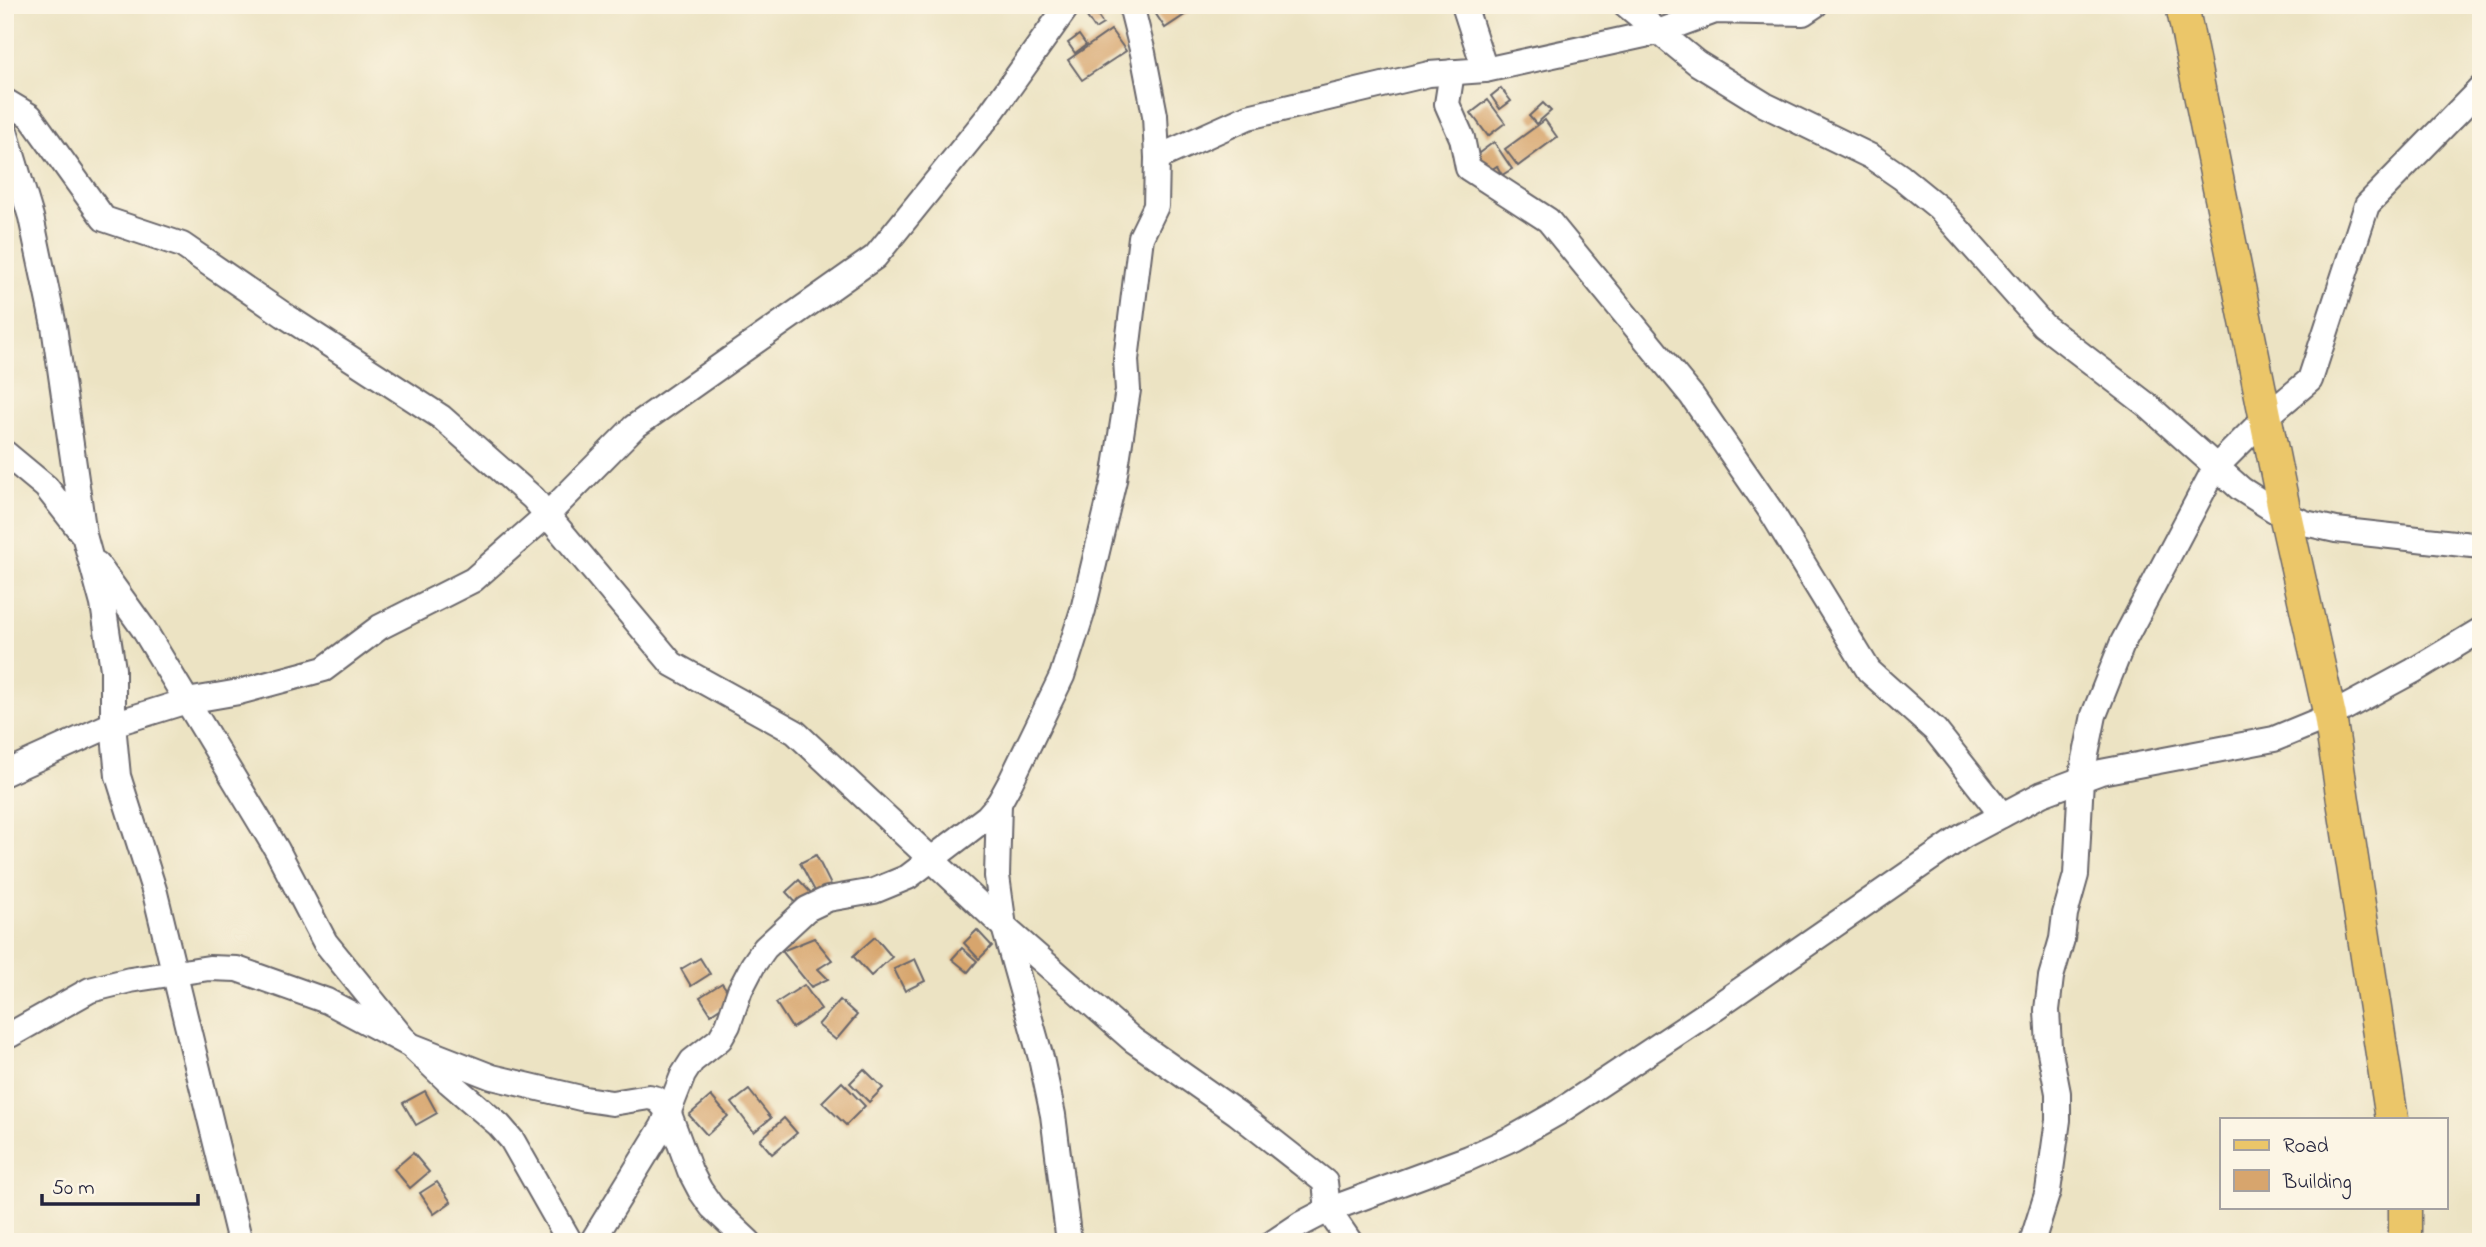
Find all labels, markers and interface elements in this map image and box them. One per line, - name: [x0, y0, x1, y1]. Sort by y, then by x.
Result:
- legend: [2220, 1118, 2448, 1208]
- text: Road: [2283, 1132, 2329, 1162]
- scale bar: [42, 1163, 198, 1207]
- text: Building: [2282, 1168, 2352, 1200]
- text: 50 m: [52, 1174, 95, 1204]

